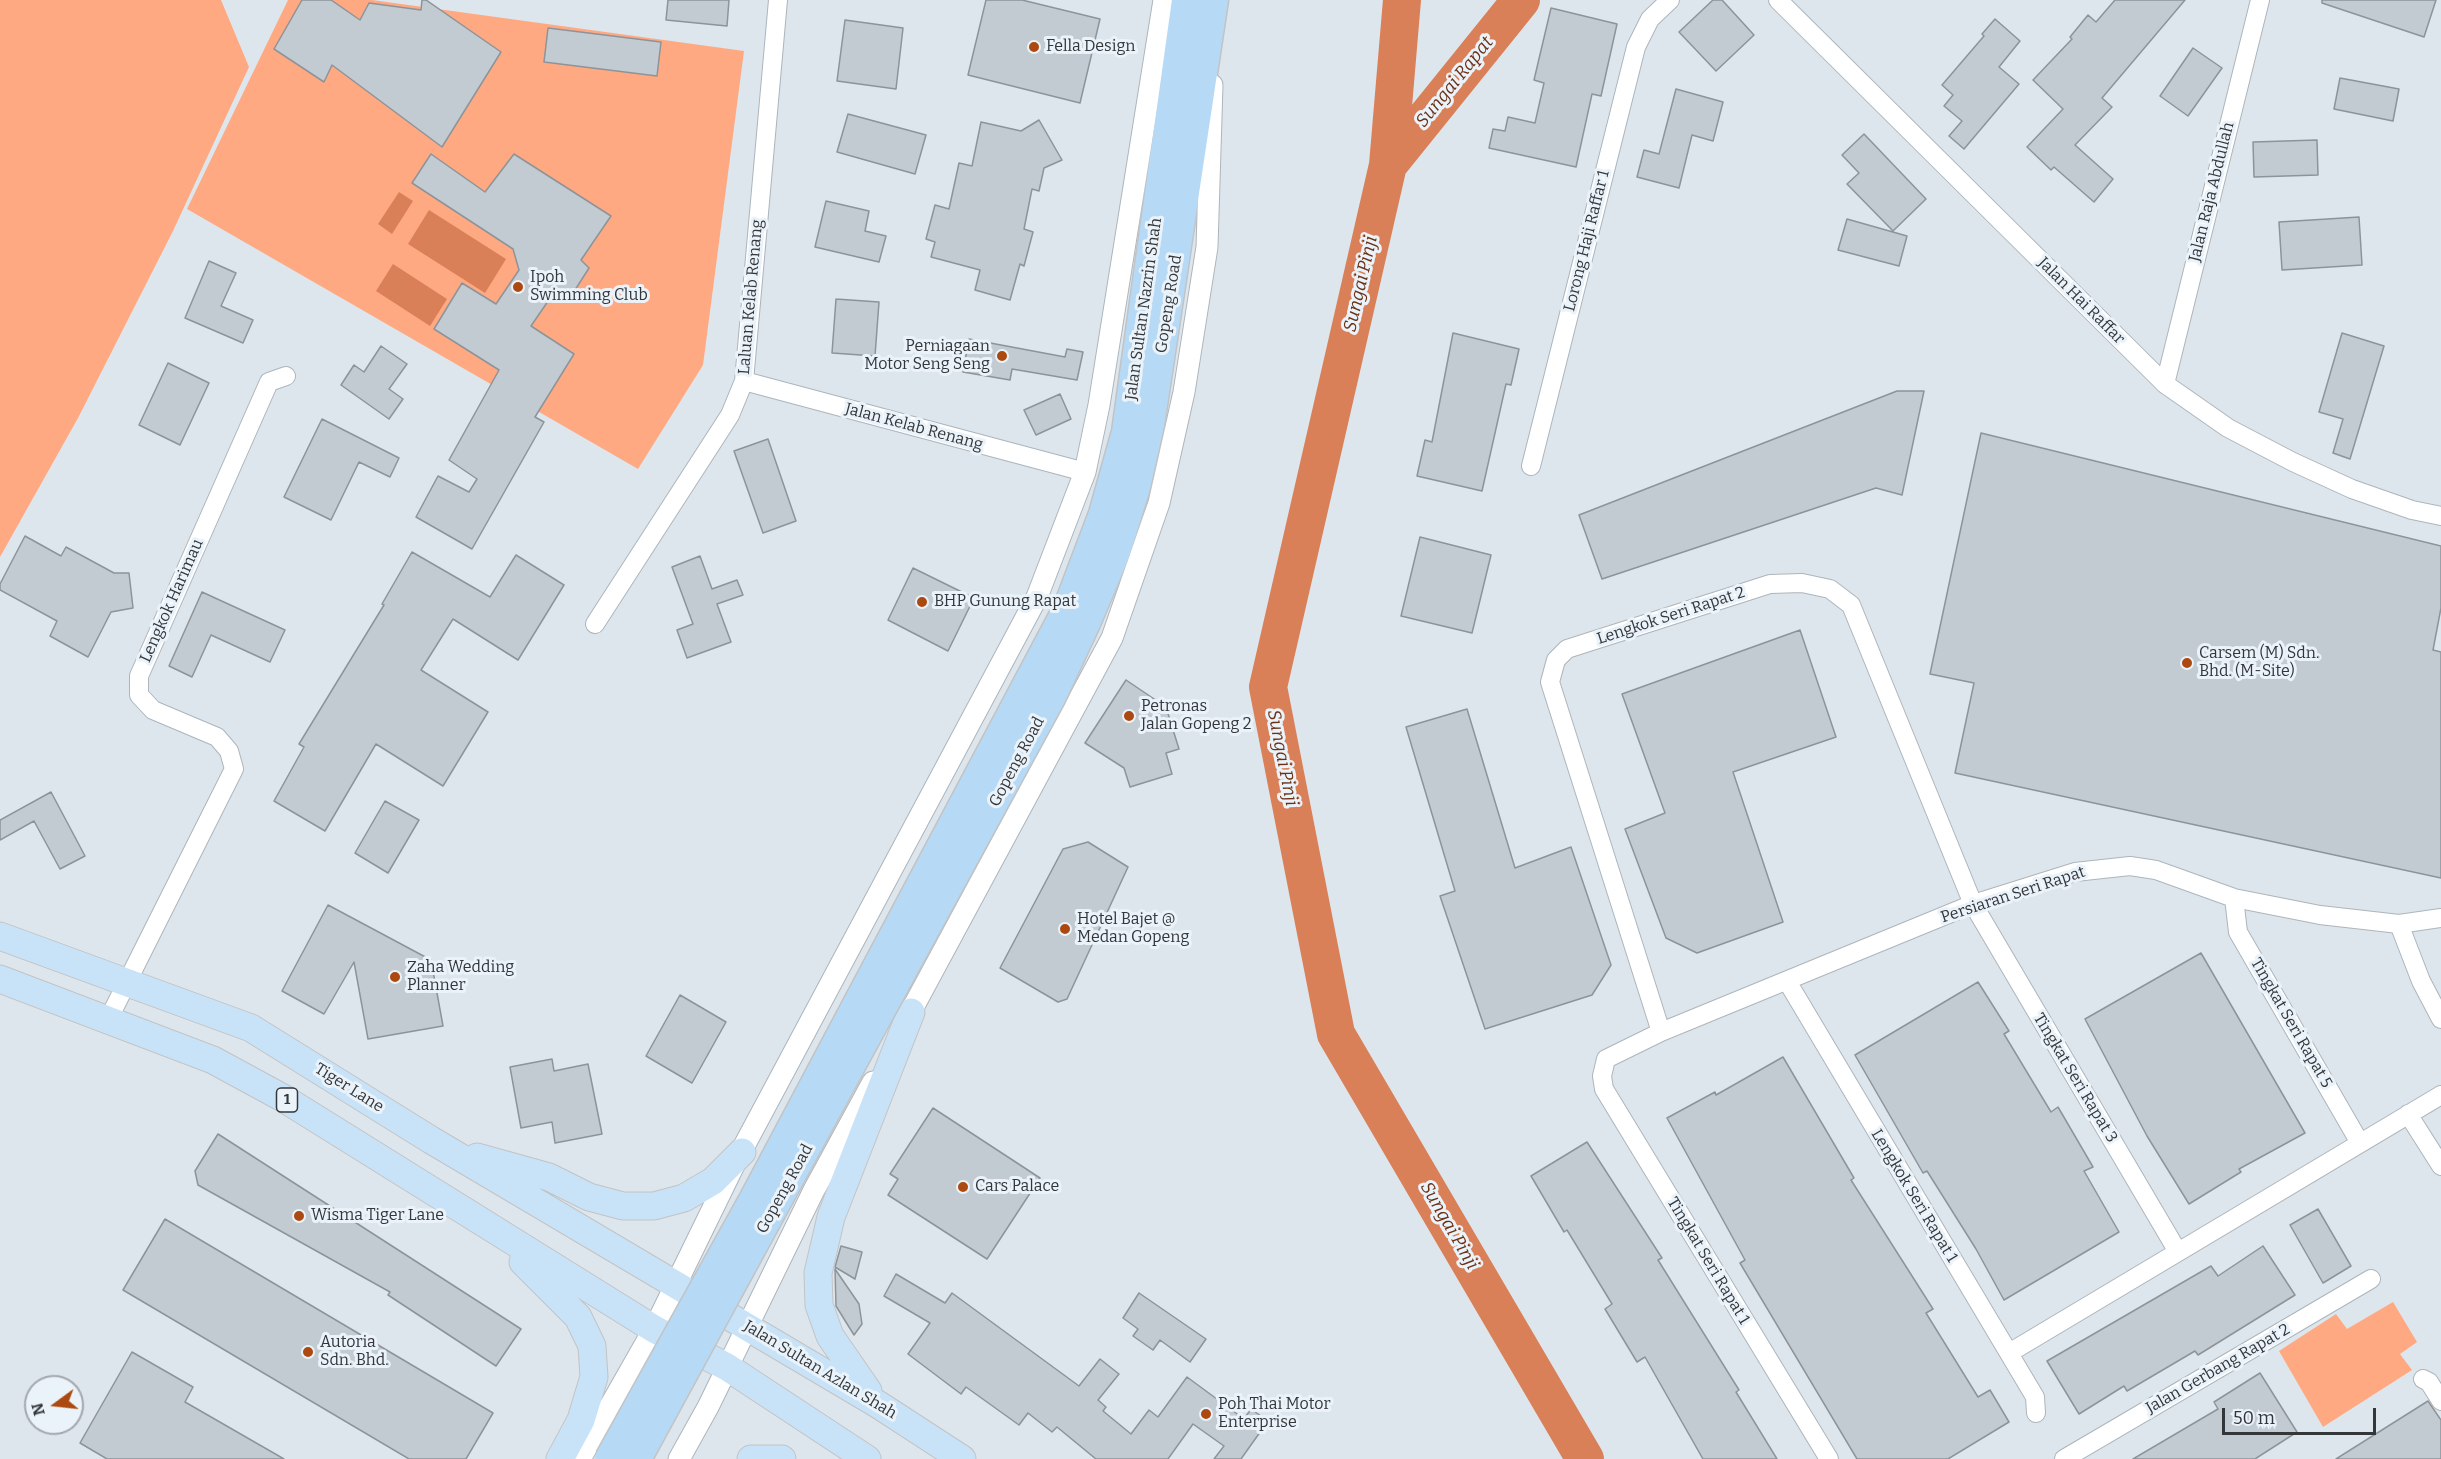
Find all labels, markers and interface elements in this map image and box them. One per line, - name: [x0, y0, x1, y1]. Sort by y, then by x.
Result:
- water label: Sungai Rapat: [1412, 32, 1498, 132]
- place label: Fella Design: [1046, 37, 1135, 57]
- marker: Fella Design: [1027, 40, 1041, 54]
- street label: Jalan Raja Abdullah: [2185, 120, 2239, 264]
- street label: Lorong Haji Raffar 1: [1560, 168, 1614, 314]
- street label: Jalan Sultan Nazrin Shah: [1122, 217, 1166, 401]
- street label: Laluan Kelab Renang: [735, 219, 767, 375]
- water label: Sungai Pinji: [1339, 234, 1383, 334]
- street label: Gopeng Road: [1152, 254, 1186, 354]
- street label: Jalan Hai Raffar: [2034, 254, 2128, 348]
- place label: Ipoh Swimming Club: [530, 268, 648, 306]
- marker: Ipoh Swimming Club: [511, 280, 525, 294]
- place label: Perniagaan Motor Seng Seng: [864, 337, 990, 375]
- marker: Perniagaan Motor Seng Seng: [995, 349, 1009, 363]
- street label: Jalan Kelab Renang: [843, 399, 985, 455]
- street label: Lengkok Harimau: [136, 536, 208, 666]
- street label: Lengkok Seri Rapat 2: [1595, 583, 1747, 649]
- place label: BHP Gunung Rapat: [934, 592, 1076, 612]
- marker: BHP Gunung Rapat: [915, 595, 929, 609]
- place label: Carsem (M) Sdn. Bhd. (M-Site): [2199, 644, 2319, 682]
- marker: Carsem (M) Sdn. Bhd. (M-Site): [2180, 656, 2194, 670]
- place label: Petronas Jalan Gopeng 2: [1141, 697, 1251, 735]
- water label: Sungai Pinji: [1262, 708, 1302, 808]
- marker: Petronas Jalan Gopeng 2: [1122, 709, 1136, 723]
- street label: Gopeng Road: [985, 714, 1049, 810]
- street label: Persiaran Seri Rapat: [1938, 863, 2088, 927]
- place label: Hotel Bajet @ Medan Gopeng: [1077, 910, 1189, 948]
- marker: Hotel Bajet @ Medan Gopeng: [1058, 922, 1072, 936]
- street label: Tingkat Seri Rapat 5: [2246, 955, 2336, 1091]
- place label: Zaha Wedding Planner: [407, 958, 514, 996]
- marker: Zaha Wedding Planner: [388, 970, 402, 984]
- street label: Tingkat Seri Rapat 3: [2029, 1010, 2121, 1146]
- street label: Tiger Lane: [311, 1059, 387, 1117]
- road number: 1: [276, 1088, 298, 1112]
- street label: Lengkok Seri Rapat 1: [1867, 1126, 1961, 1266]
- street label: Gopeng Road: [753, 1141, 817, 1237]
- place label: Cars Palace: [975, 1177, 1059, 1197]
- water label: Sungai Pinji: [1415, 1178, 1483, 1274]
- marker: Cars Palace: [956, 1180, 970, 1194]
- street label: Tingkat Seri Rapat 1: [1663, 1194, 1753, 1328]
- place label: Wisma Tiger Lane: [311, 1206, 444, 1226]
- marker: Wisma Tiger Lane: [292, 1209, 306, 1223]
- street label: Jalan Sultan Azlan Shah: [740, 1317, 900, 1423]
- street label: Jalan Gerbang Rapat 2: [2143, 1320, 2293, 1418]
- place label: Autoria Sdn. Bhd.: [320, 1333, 389, 1371]
- marker: Autoria Sdn. Bhd.: [301, 1345, 315, 1359]
- north arrow: [24, 1375, 84, 1435]
- place label: Poh Thai Motor Enterprise: [1218, 1395, 1331, 1433]
- scale bar: [2225, 1396, 2380, 1434]
- text: N: [27, 1401, 49, 1418]
- marker: Poh Thai Motor Enterprise: [1199, 1407, 1213, 1421]
- text: 50 m: [2233, 1407, 2275, 1429]

